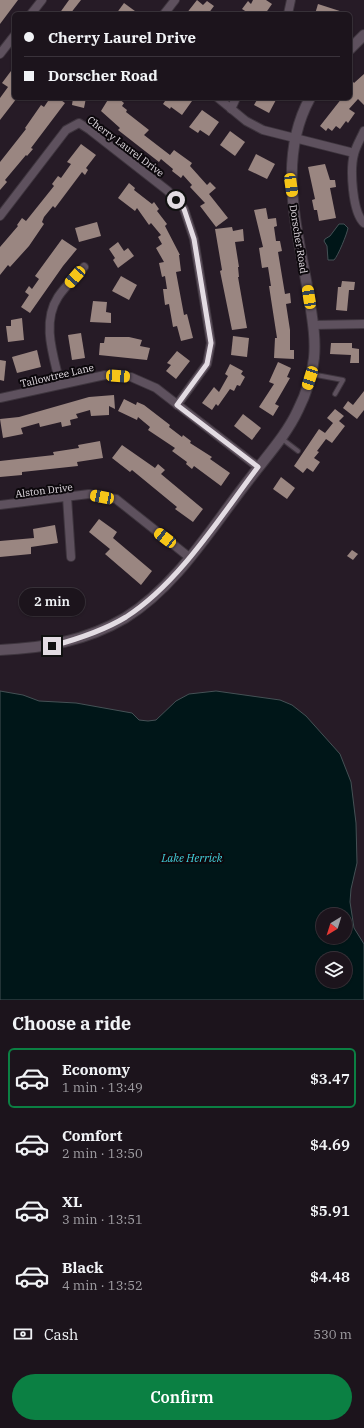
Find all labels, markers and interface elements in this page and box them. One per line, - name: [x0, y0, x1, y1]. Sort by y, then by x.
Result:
- text: Cherry Laurel Drive: [48, 28, 196, 47]
- text: Dorscher Road: [48, 66, 158, 85]
- street label: Cherry Laurel Drive: [85, 113, 167, 180]
- car: [283, 172, 299, 198]
- route start: [167, 191, 185, 209]
- street label: Dorscher Road: [287, 204, 310, 274]
- car: [63, 264, 87, 290]
- car: [301, 284, 317, 310]
- street label: Tallowtree Lane: [19, 361, 95, 390]
- car: [301, 365, 319, 391]
- car: [106, 369, 130, 383]
- street label: Alston Drive: [15, 481, 73, 500]
- car: [89, 489, 115, 505]
- car: [152, 526, 178, 550]
- callout: 2 min: [19, 588, 85, 616]
- text: 2 min: [34, 593, 70, 610]
- route end: [43, 637, 61, 655]
- water label: Lake Herrick: [160, 851, 223, 865]
- north arrow: [316, 908, 352, 944]
- map controls: [316, 908, 352, 988]
- button: layers: [316, 952, 352, 988]
- text: Choose a ride: [12, 1012, 131, 1035]
- icon: car: [14, 1060, 50, 1096]
- text: Economy: [62, 1060, 130, 1079]
- text: $3.47: [310, 1069, 350, 1088]
- text: 1 min · 13:49: [62, 1079, 143, 1096]
- icon: car: [14, 1126, 50, 1162]
- text: Comfort: [62, 1126, 122, 1145]
- text: $4.69: [310, 1135, 350, 1154]
- text: 2 min · 13:50: [62, 1145, 143, 1162]
- icon: car: [14, 1192, 50, 1228]
- text: XL: [62, 1192, 82, 1211]
- text: $5.91: [310, 1201, 350, 1220]
- text: 3 min · 13:51: [62, 1211, 143, 1228]
- icon: car: [14, 1258, 50, 1294]
- text: Black: [62, 1258, 103, 1277]
- text: $4.48: [310, 1267, 350, 1286]
- text: 4 min · 13:52: [62, 1277, 143, 1294]
- icon: cash: [12, 1323, 34, 1345]
- text: Cash: [44, 1325, 78, 1344]
- text: 530 m: [313, 1326, 352, 1343]
- button: Confirm: [12, 1374, 352, 1420]

